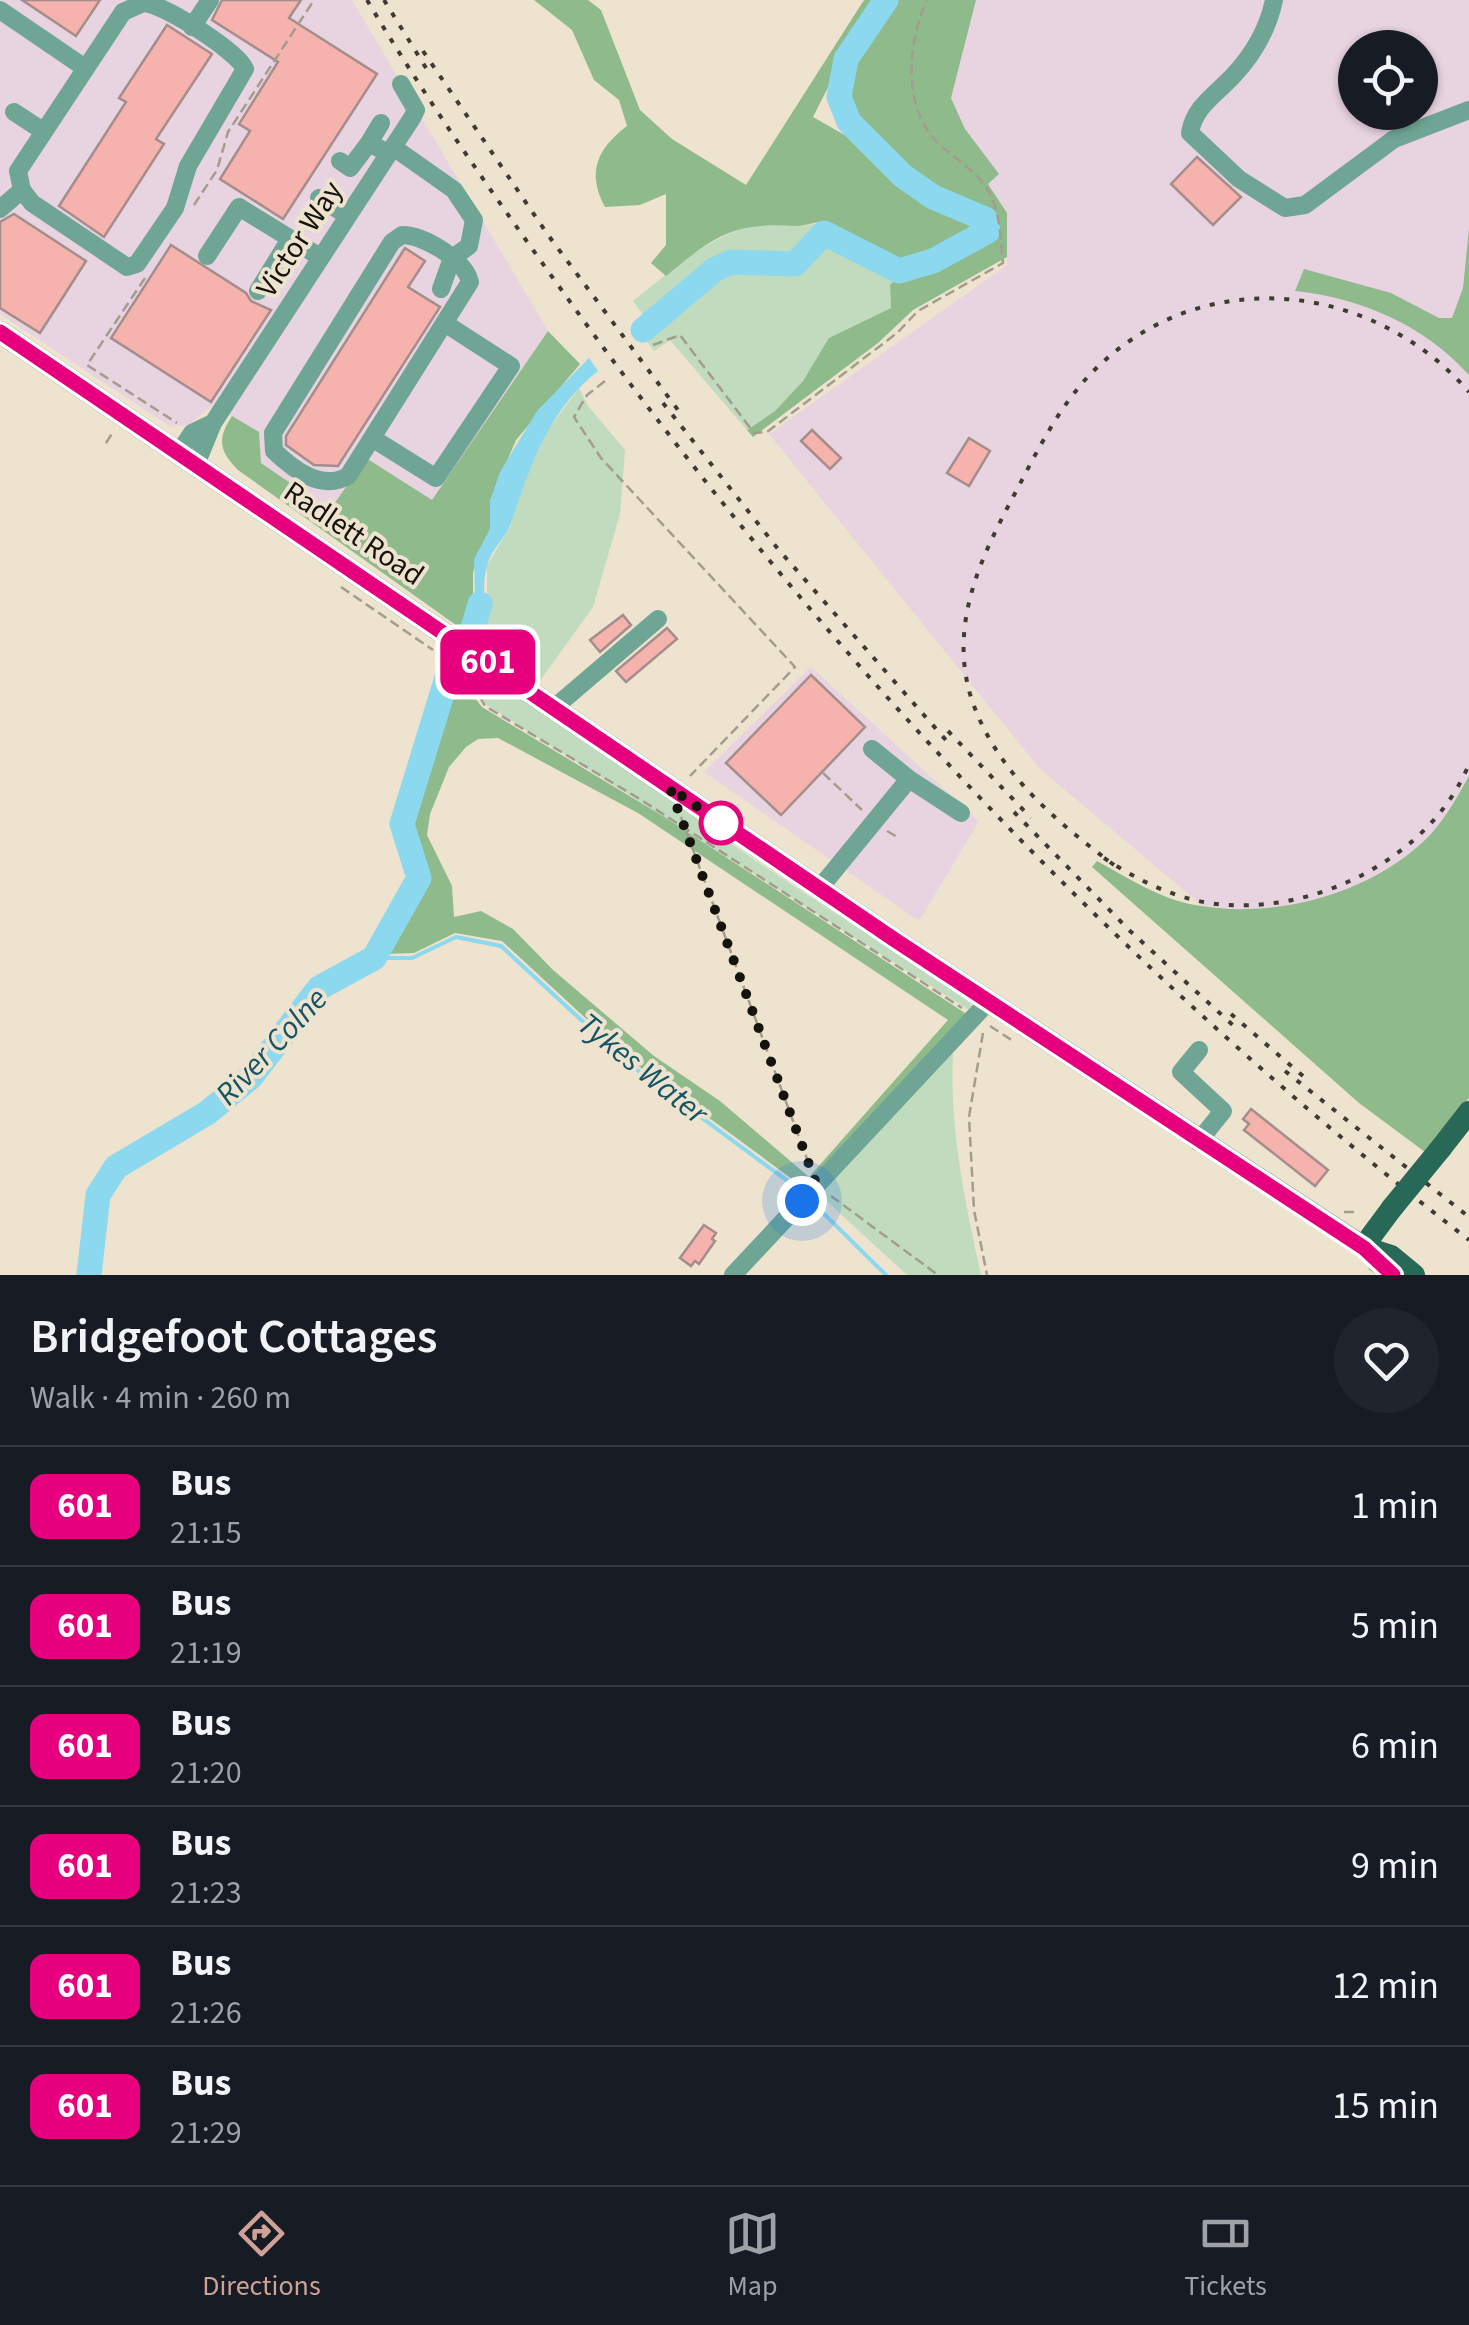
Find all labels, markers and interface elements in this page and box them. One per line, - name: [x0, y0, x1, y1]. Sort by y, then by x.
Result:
- map controls: [1338, 30, 1438, 130]
- button: locate: [1338, 30, 1438, 130]
- street label: Victor Way: [246, 173, 353, 306]
- street label: Radlett Road: [275, 471, 432, 596]
- line badge: 601: [430, 630, 546, 694]
- text: 601: [460, 637, 516, 687]
- unlabelled marker: [700, 802, 742, 844]
- water label: River Colne: [205, 977, 338, 1116]
- water label: Tykes Water: [567, 1002, 719, 1137]
- your location: [777, 1176, 827, 1226]
- text: Bridgefoot Cottages: [30, 1303, 438, 1371]
- button: heart: [1334, 1308, 1439, 1413]
- text: Walk · 4 min · 260 m: [30, 1375, 291, 1421]
- text: Bus: [170, 1456, 231, 1510]
- text: 1 min: [1351, 1479, 1439, 1533]
- text: 601: [57, 1481, 113, 1531]
- text: 21:15: [170, 1510, 242, 1556]
- text: Bus: [170, 1576, 231, 1630]
- text: 5 min: [1351, 1599, 1439, 1653]
- text: 601: [57, 1601, 113, 1651]
- text: 21:19: [170, 1630, 242, 1676]
- text: Bus: [170, 1696, 231, 1750]
- text: 6 min: [1351, 1719, 1439, 1773]
- text: 601: [57, 1721, 113, 1771]
- text: 21:20: [170, 1750, 242, 1796]
- text: Bus: [170, 1816, 231, 1870]
- text: 9 min: [1351, 1839, 1439, 1893]
- text: 601: [57, 1841, 113, 1891]
- text: 21:23: [170, 1870, 242, 1916]
- text: Bus: [170, 1936, 231, 1990]
- text: 12 min: [1332, 1959, 1439, 2013]
- text: 601: [57, 1961, 113, 2011]
- text: 21:26: [170, 1990, 242, 2036]
- text: Bus: [170, 2056, 231, 2110]
- text: 15 min: [1332, 2079, 1439, 2133]
- text: 601: [57, 2081, 113, 2131]
- text: 21:29: [170, 2110, 242, 2156]
- tab: Directions: [202, 2206, 321, 2306]
- tab: Map: [725, 2206, 780, 2306]
- tab: Tickets: [1184, 2206, 1267, 2306]

